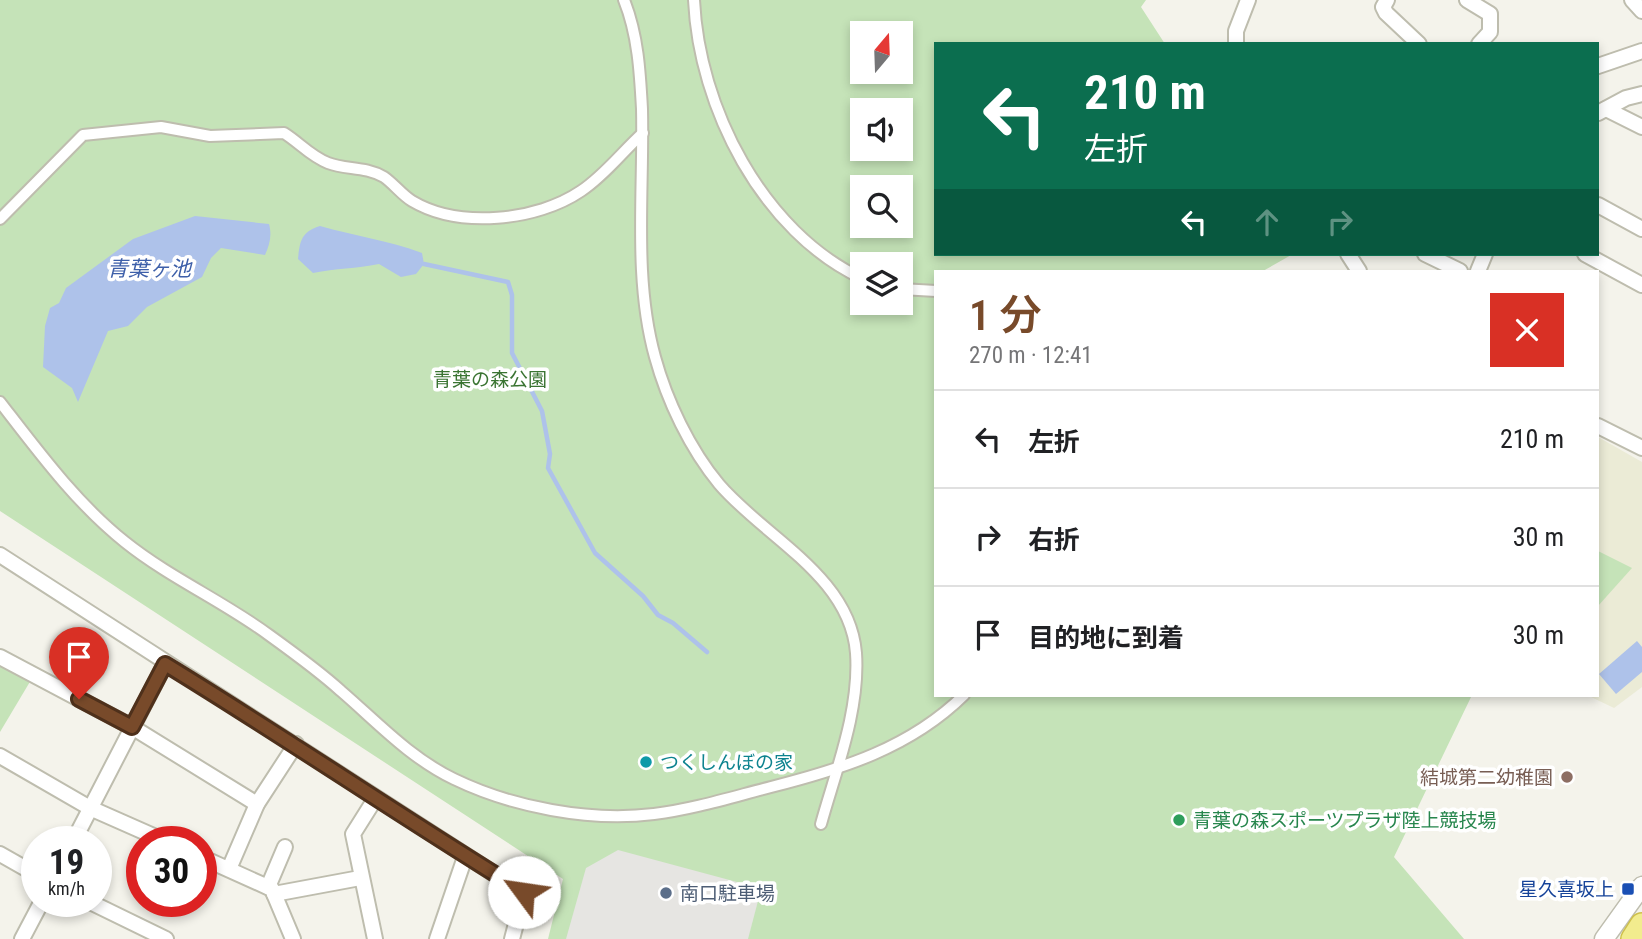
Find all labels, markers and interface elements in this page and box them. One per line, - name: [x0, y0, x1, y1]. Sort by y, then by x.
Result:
- north arrow: [850, 21, 914, 84]
- map controls: [850, 21, 913, 315]
- text: 210 m: [1084, 64, 1206, 121]
- icon: left: [969, 70, 1060, 161]
- button: sound: [850, 98, 913, 161]
- text: 左折: [1084, 130, 1148, 168]
- button: search: [850, 175, 913, 238]
- icon: left: [1175, 203, 1213, 241]
- icon: ahead: [1248, 203, 1286, 241]
- icon: right: [1321, 203, 1359, 241]
- button: layers: [850, 252, 913, 315]
- water label: 青葉ヶ池: [107, 257, 193, 281]
- text: 1 分: [969, 291, 1042, 340]
- button: close: [1490, 293, 1564, 367]
- text: 270 m · 12:41: [969, 342, 1093, 369]
- park label: 青葉の森公園: [433, 368, 547, 391]
- icon: left: [969, 420, 1007, 458]
- text: 210 m: [1500, 424, 1564, 454]
- text: 左折: [1028, 427, 1080, 457]
- icon: right: [969, 518, 1007, 556]
- text: 30 m: [1513, 522, 1564, 552]
- text: 右折: [1028, 525, 1080, 555]
- icon: arrive: [969, 616, 1007, 654]
- text: 30 m: [1513, 620, 1564, 650]
- text: 目的地に到着: [1028, 623, 1184, 653]
- pin: [49, 627, 109, 699]
- icon: arrive: [60, 638, 98, 676]
- place label: つくしんぼの家: [660, 751, 793, 774]
- marker: つくしんぼの家: [638, 754, 654, 770]
- place label: 結城第二幼稚園: [1420, 766, 1553, 789]
- marker: 結城第二幼稚園: [1559, 769, 1575, 785]
- place label: 青葉の森スポーツプラザ陸上競技場: [1193, 809, 1497, 832]
- marker: 青葉の森スポーツプラザ陸上競技場: [1171, 812, 1187, 828]
- speed limit sign: 30: [126, 826, 217, 917]
- text: 19: [49, 842, 84, 883]
- position arrow: [487, 855, 561, 929]
- text: km/h: [48, 878, 85, 899]
- place label: 星久喜坂上: [1519, 878, 1614, 901]
- marker: 星久喜坂上: [1620, 881, 1636, 897]
- place label: 南口駐車場: [680, 882, 775, 905]
- marker: 南口駐車場: [658, 885, 674, 901]

